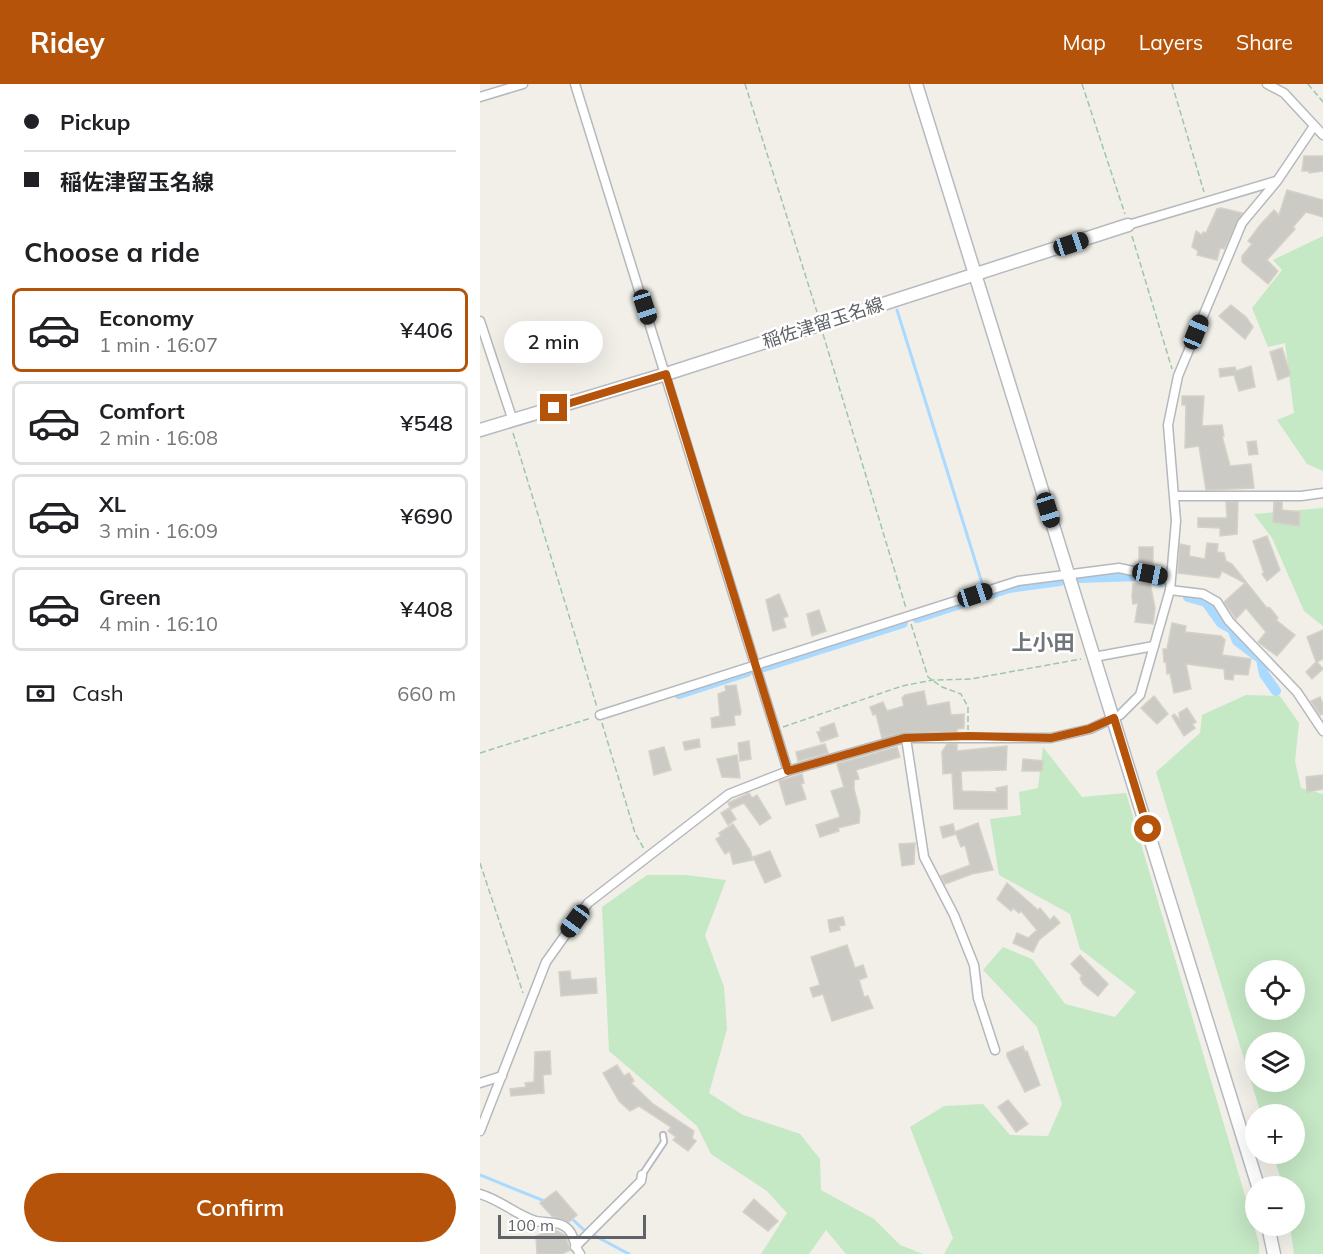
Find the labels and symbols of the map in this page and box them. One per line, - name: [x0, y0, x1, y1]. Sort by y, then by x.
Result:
- car: [1051, 230, 1091, 258]
- car: [631, 287, 659, 327]
- street label: 稲佐津留玉名線: [759, 292, 886, 353]
- car: [1181, 312, 1211, 352]
- callout: 2 min: [505, 321, 604, 363]
- route end: [540, 394, 567, 421]
- car: [1034, 490, 1062, 530]
- car: [1131, 562, 1169, 586]
- car: [955, 581, 995, 609]
- district label: 上小田: [1012, 629, 1075, 655]
- route start: [1134, 815, 1161, 842]
- car: [557, 901, 593, 941]
- scale bar: [498, 1212, 646, 1240]

